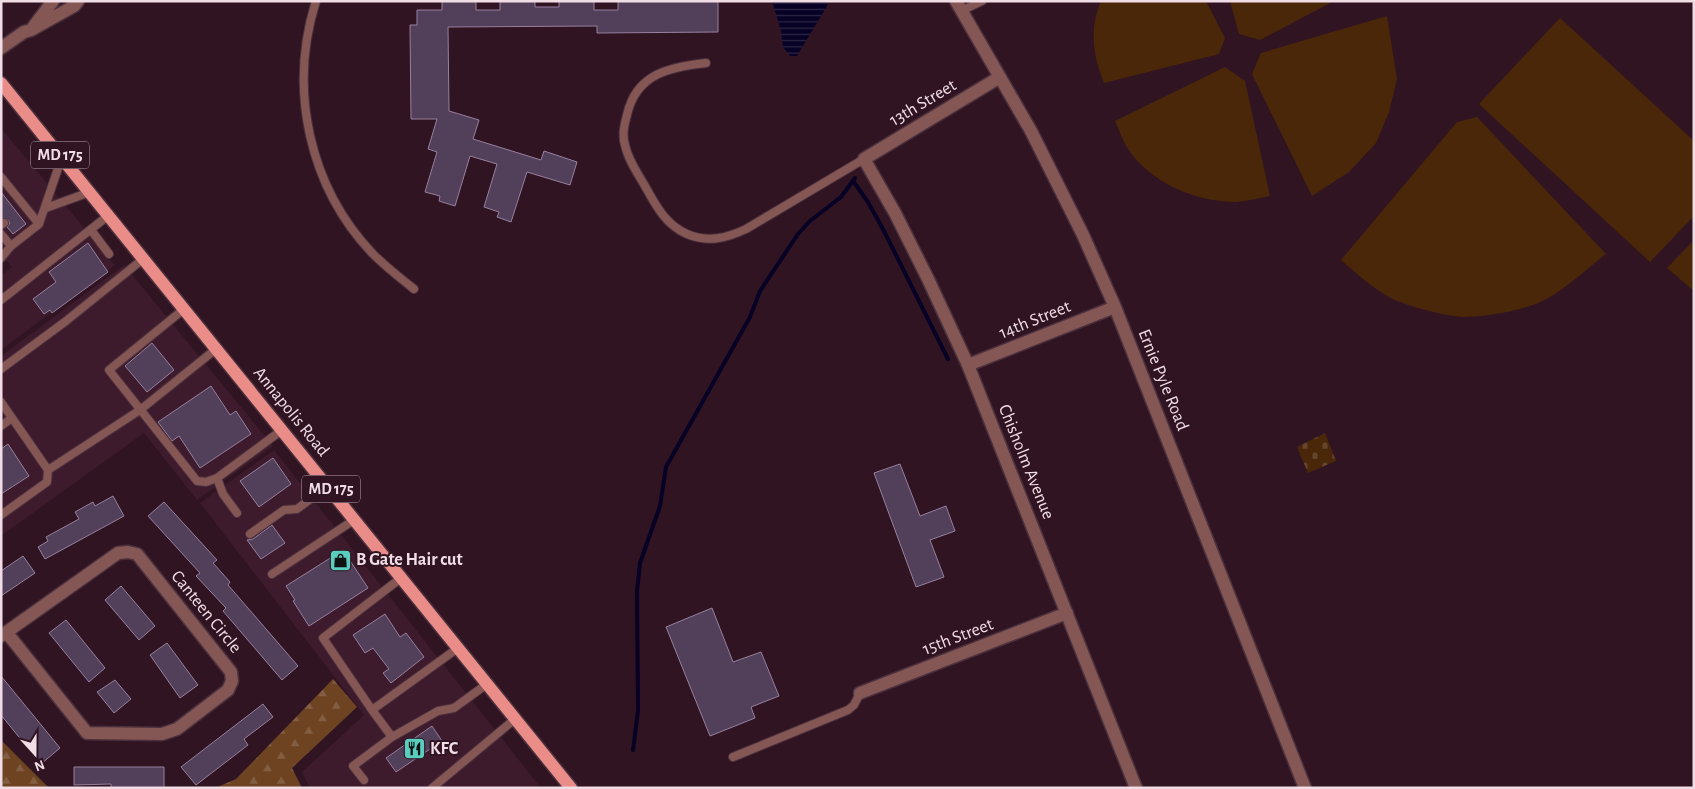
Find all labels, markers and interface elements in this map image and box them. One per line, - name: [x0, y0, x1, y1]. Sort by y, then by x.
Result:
- street label: 13th Street: [887, 76, 960, 130]
- road number: MD 175: [31, 142, 89, 168]
- street label: 14th Street: [997, 297, 1074, 342]
- street label: Ernie Pyle Road: [1134, 327, 1192, 433]
- street label: Annapolis Road: [250, 364, 332, 460]
- street label: Chisholm Avenue: [995, 402, 1057, 522]
- road number: MD 175: [302, 476, 360, 502]
- shop icon: B Gate Hair cut: [328, 548, 352, 572]
- place label: B Gate Hair cut: [356, 551, 463, 569]
- street label: Canteen Circle: [167, 567, 245, 657]
- street label: 15th Street: [920, 615, 996, 659]
- north arrow: [10, 729, 60, 779]
- restaurant icon: KFC: [402, 737, 426, 761]
- place label: KFC: [430, 740, 459, 758]
- text: N: [32, 757, 46, 773]

